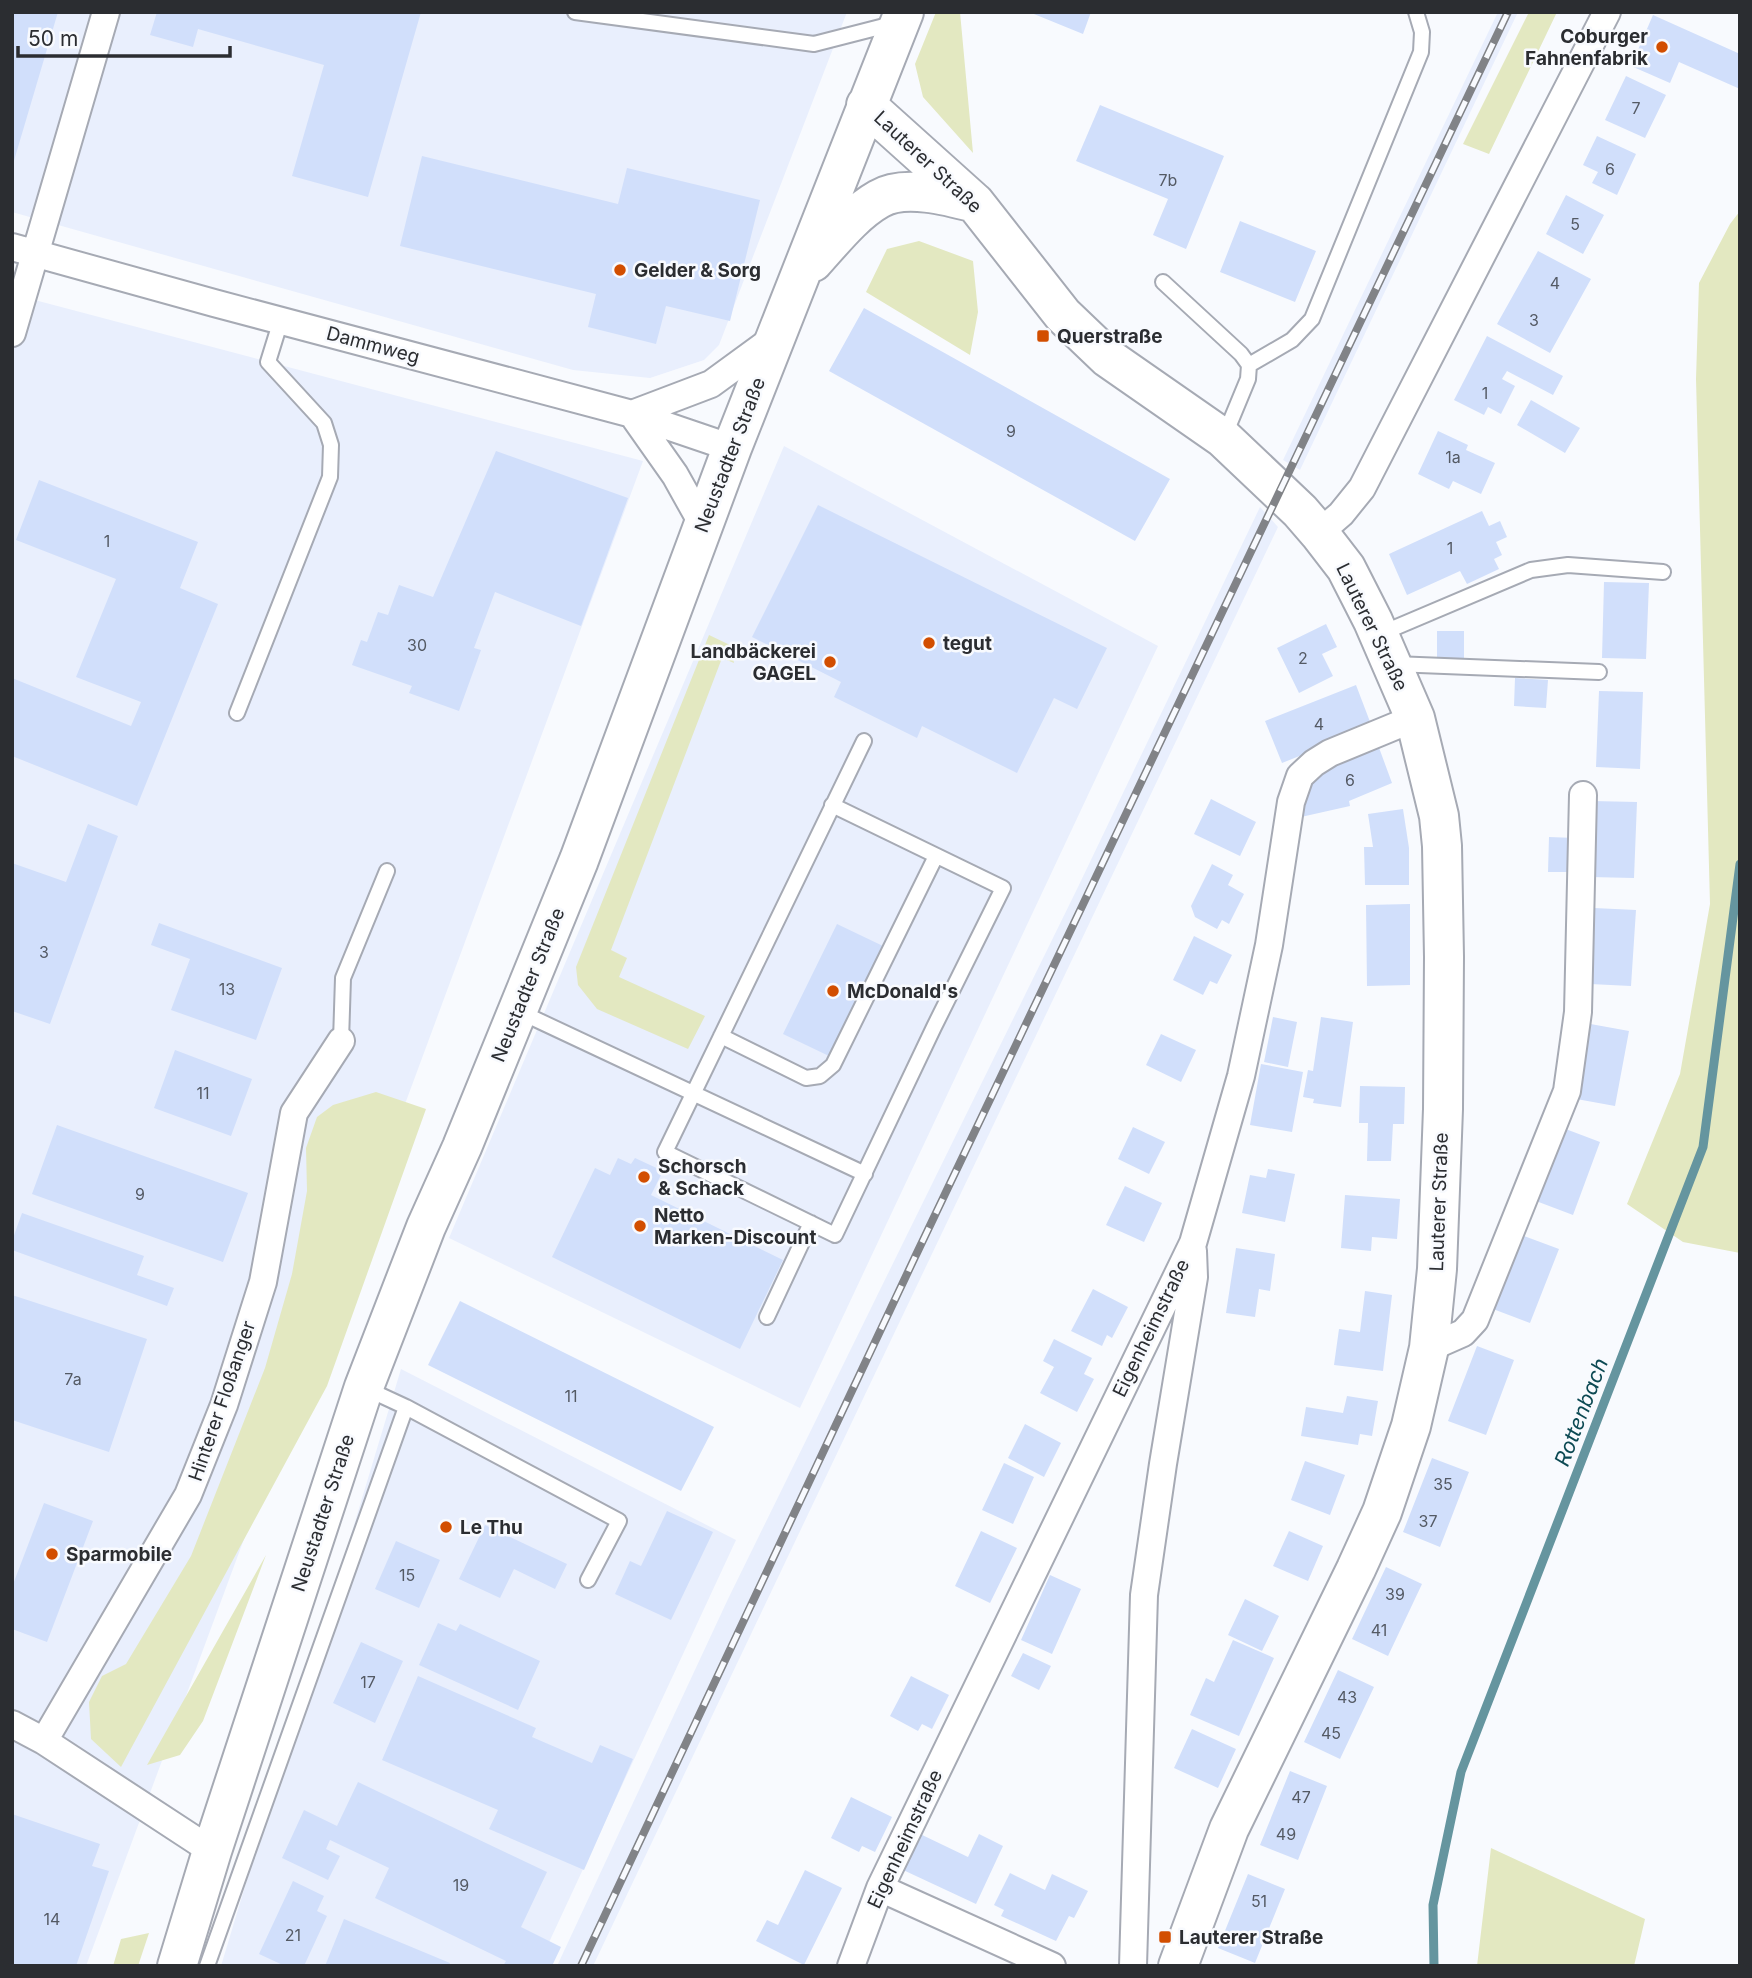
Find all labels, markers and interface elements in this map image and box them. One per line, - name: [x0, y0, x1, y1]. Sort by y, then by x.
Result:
- scale bar: [18, 14, 229, 58]
- place label: Coburger Fahnenfabrik: [1525, 25, 1648, 70]
- text: 50 m: [28, 26, 78, 51]
- marker: Coburger Fahnenfabrik: [1654, 39, 1670, 55]
- house number: 7: [1631, 98, 1641, 118]
- street label: Lauterer Straße: [869, 106, 987, 218]
- house number: 6: [1605, 159, 1615, 179]
- house number: 7b: [1159, 170, 1177, 190]
- house number: 5: [1570, 214, 1580, 234]
- place label: Gelder & Sorg: [634, 259, 761, 282]
- marker: Gelder & Sorg: [612, 262, 628, 278]
- house number: 4: [1550, 273, 1560, 293]
- house number: 3: [1529, 310, 1539, 330]
- street label: Dammweg: [324, 322, 422, 368]
- place label: Querstraße: [1057, 325, 1163, 348]
- marker: Querstraße: [1035, 328, 1051, 344]
- street label: Neustadter Straße: [690, 374, 770, 536]
- house number: 1: [1482, 383, 1488, 403]
- house number: 9: [1006, 421, 1016, 441]
- house number: 1a: [1445, 447, 1461, 467]
- house number: 1: [104, 531, 110, 551]
- house number: 1: [1447, 538, 1453, 558]
- street label: Lauterer Straße: [1331, 559, 1413, 695]
- place label: tegut: [943, 632, 992, 655]
- house number: 30: [407, 635, 427, 655]
- marker: tegut: [921, 635, 937, 651]
- place label: Landbäckerei GAGEL: [690, 640, 816, 685]
- house number: 2: [1298, 648, 1308, 668]
- marker: Landbäckerei GAGEL: [822, 654, 838, 670]
- house number: 4: [1314, 714, 1324, 734]
- house number: 6: [1345, 770, 1355, 790]
- street label: Neustadter Straße: [487, 905, 569, 1065]
- house number: 3: [39, 942, 49, 962]
- house number: 13: [219, 979, 235, 999]
- place label: McDonald's: [847, 980, 958, 1003]
- marker: McDonald's: [825, 983, 841, 999]
- house number: 11: [196, 1083, 210, 1103]
- street label: Lauterer Straße: [1425, 1132, 1453, 1272]
- place label: Schorsch & Schack: [658, 1155, 747, 1200]
- marker: Schorsch & Schack: [636, 1169, 652, 1185]
- house number: 9: [135, 1184, 145, 1204]
- place label: Netto Marken-Discount: [654, 1204, 816, 1249]
- marker: Netto Marken-Discount: [632, 1218, 648, 1234]
- street label: Eigenheimstraße: [1108, 1255, 1194, 1401]
- street label: Hinterer Floßanger: [184, 1318, 260, 1484]
- water label: Rottenbach: [1549, 1355, 1613, 1469]
- house number: 7a: [64, 1369, 82, 1389]
- house number: 11: [564, 1386, 578, 1406]
- street label: Neustadter Straße: [287, 1431, 359, 1595]
- house number: 35: [1433, 1474, 1453, 1494]
- house number: 37: [1419, 1511, 1437, 1531]
- place label: Le Thu: [460, 1516, 523, 1539]
- marker: Le Thu: [438, 1519, 454, 1535]
- place label: Sparmobile: [66, 1543, 172, 1566]
- marker: Sparmobile: [44, 1546, 60, 1562]
- house number: 15: [399, 1565, 415, 1585]
- house number: 39: [1385, 1584, 1405, 1604]
- house number: 41: [1371, 1620, 1387, 1640]
- house number: 17: [360, 1672, 376, 1692]
- house number: 43: [1337, 1687, 1357, 1707]
- house number: 45: [1321, 1723, 1341, 1743]
- street label: Eigenheimstraße: [863, 1766, 947, 1912]
- house number: 47: [1291, 1787, 1311, 1807]
- house number: 49: [1276, 1824, 1296, 1844]
- house number: 19: [453, 1875, 469, 1895]
- house number: 51: [1251, 1891, 1267, 1911]
- house number: 14: [44, 1909, 60, 1929]
- house number: 21: [285, 1925, 301, 1945]
- place label: Lauterer Straße: [1179, 1926, 1323, 1949]
- marker: Lauterer Straße: [1157, 1929, 1173, 1945]

